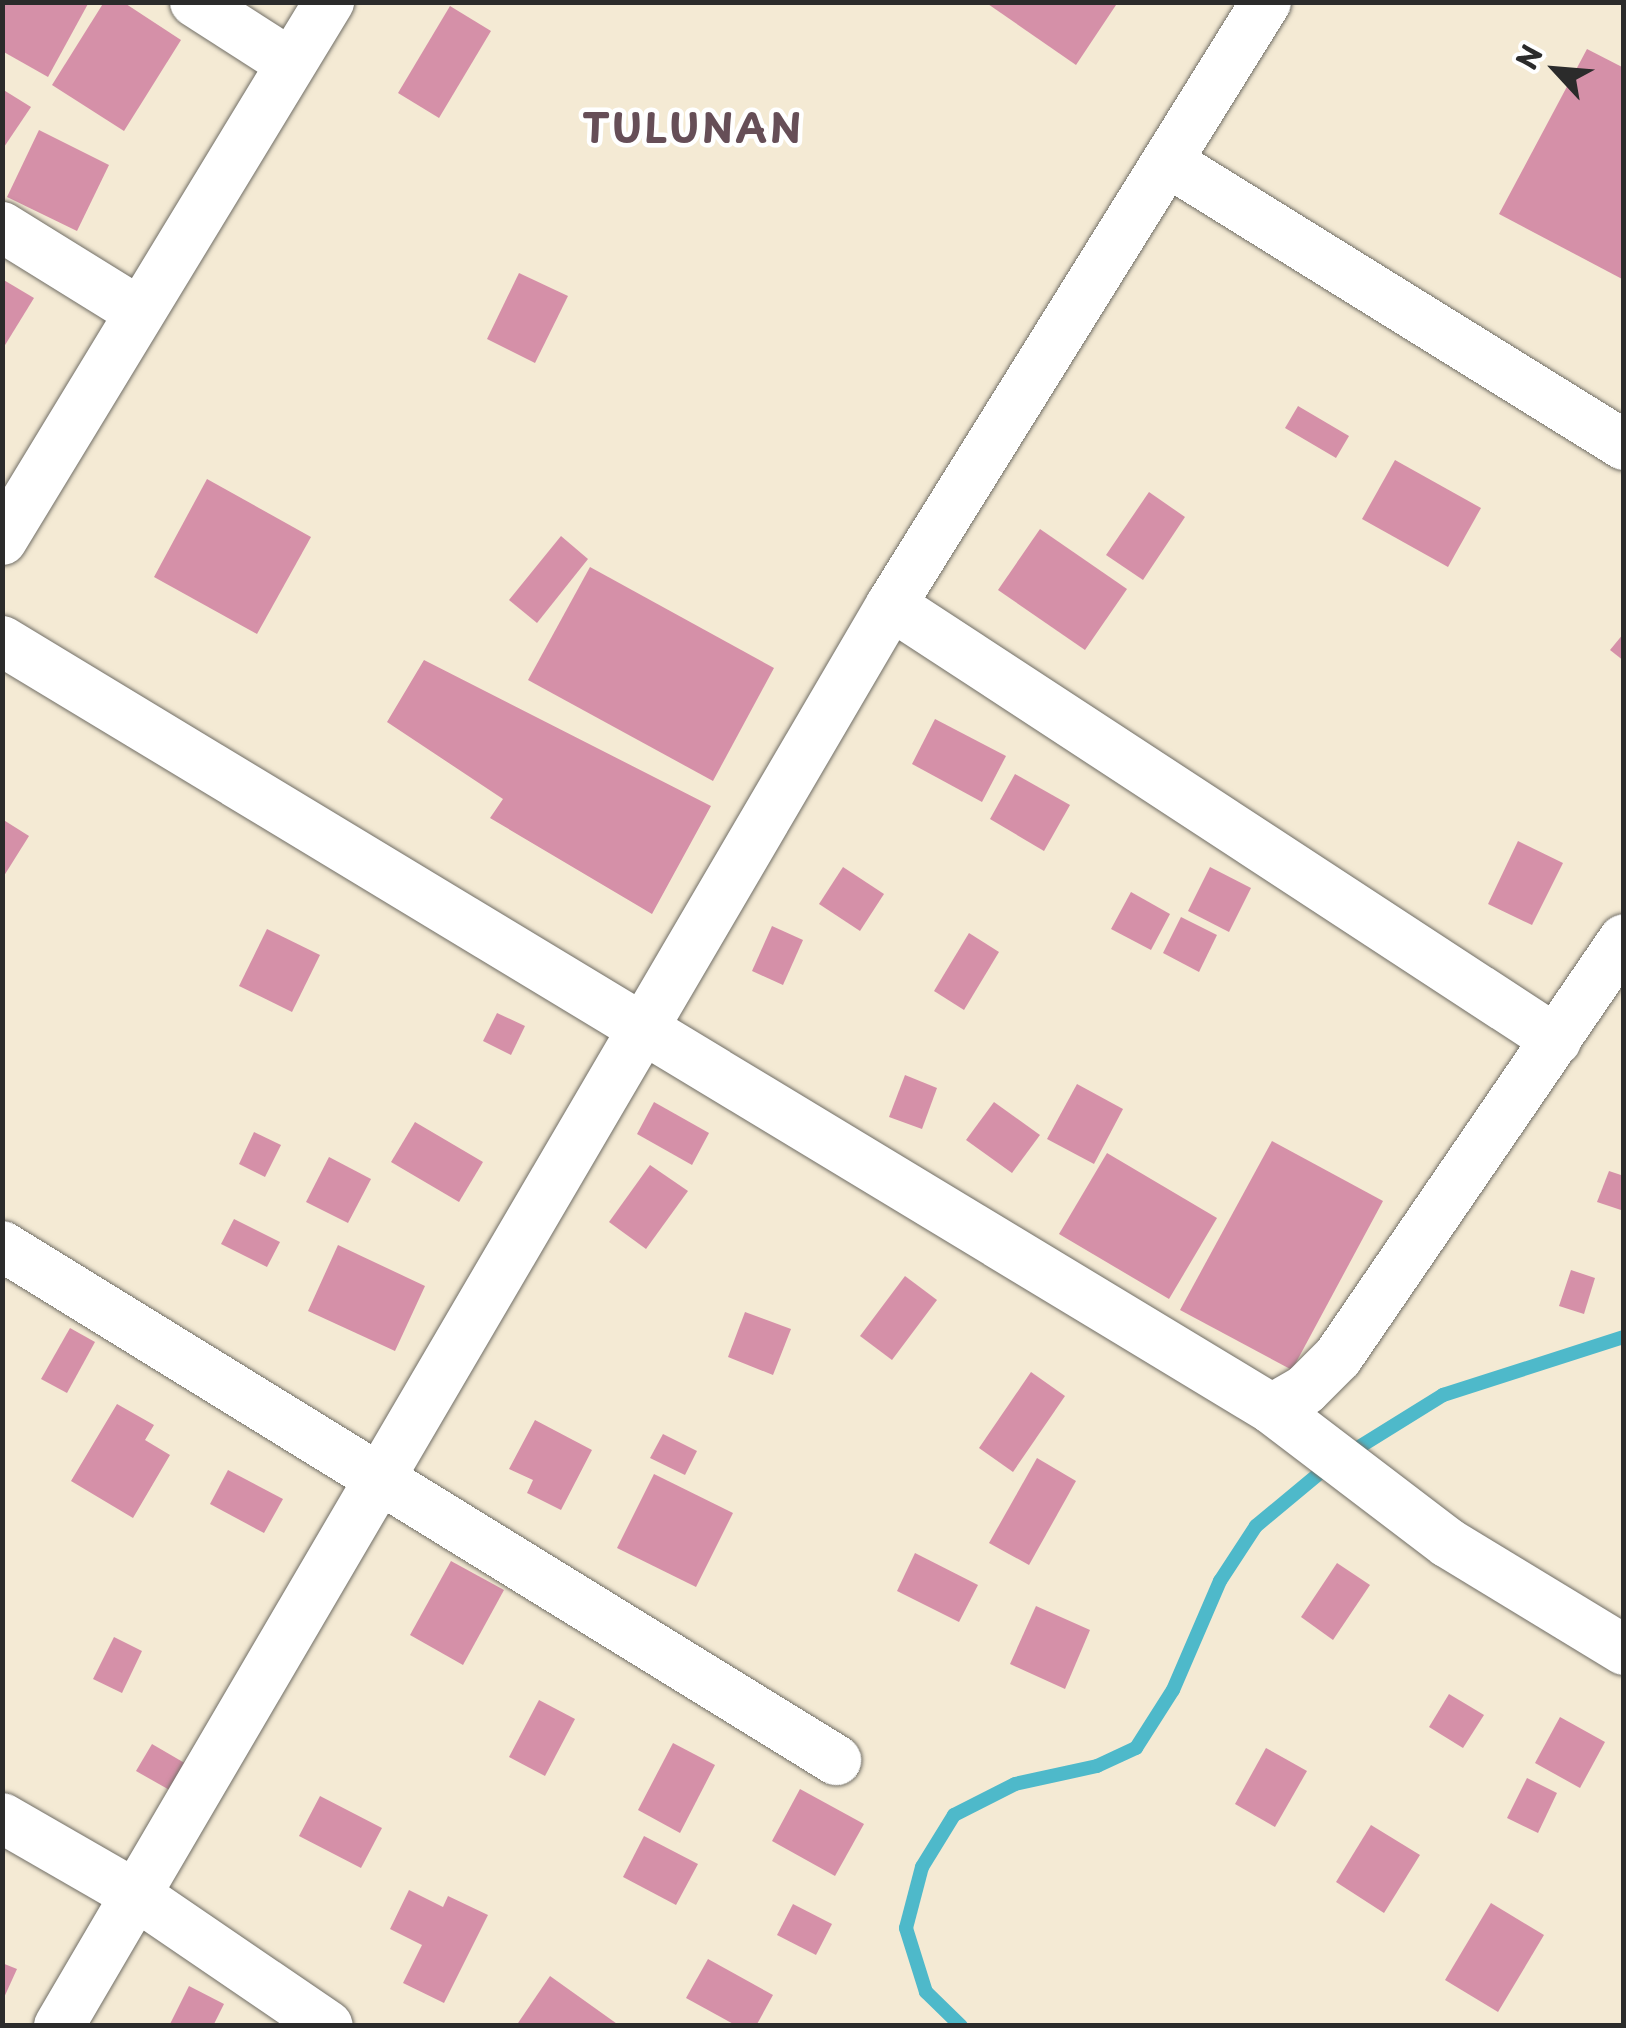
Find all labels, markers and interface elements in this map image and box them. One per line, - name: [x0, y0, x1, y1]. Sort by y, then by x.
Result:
- north arrow: [1506, 20, 1606, 120]
- text: N: [1504, 37, 1553, 76]
- district label: TULUNAN: [584, 103, 802, 151]

